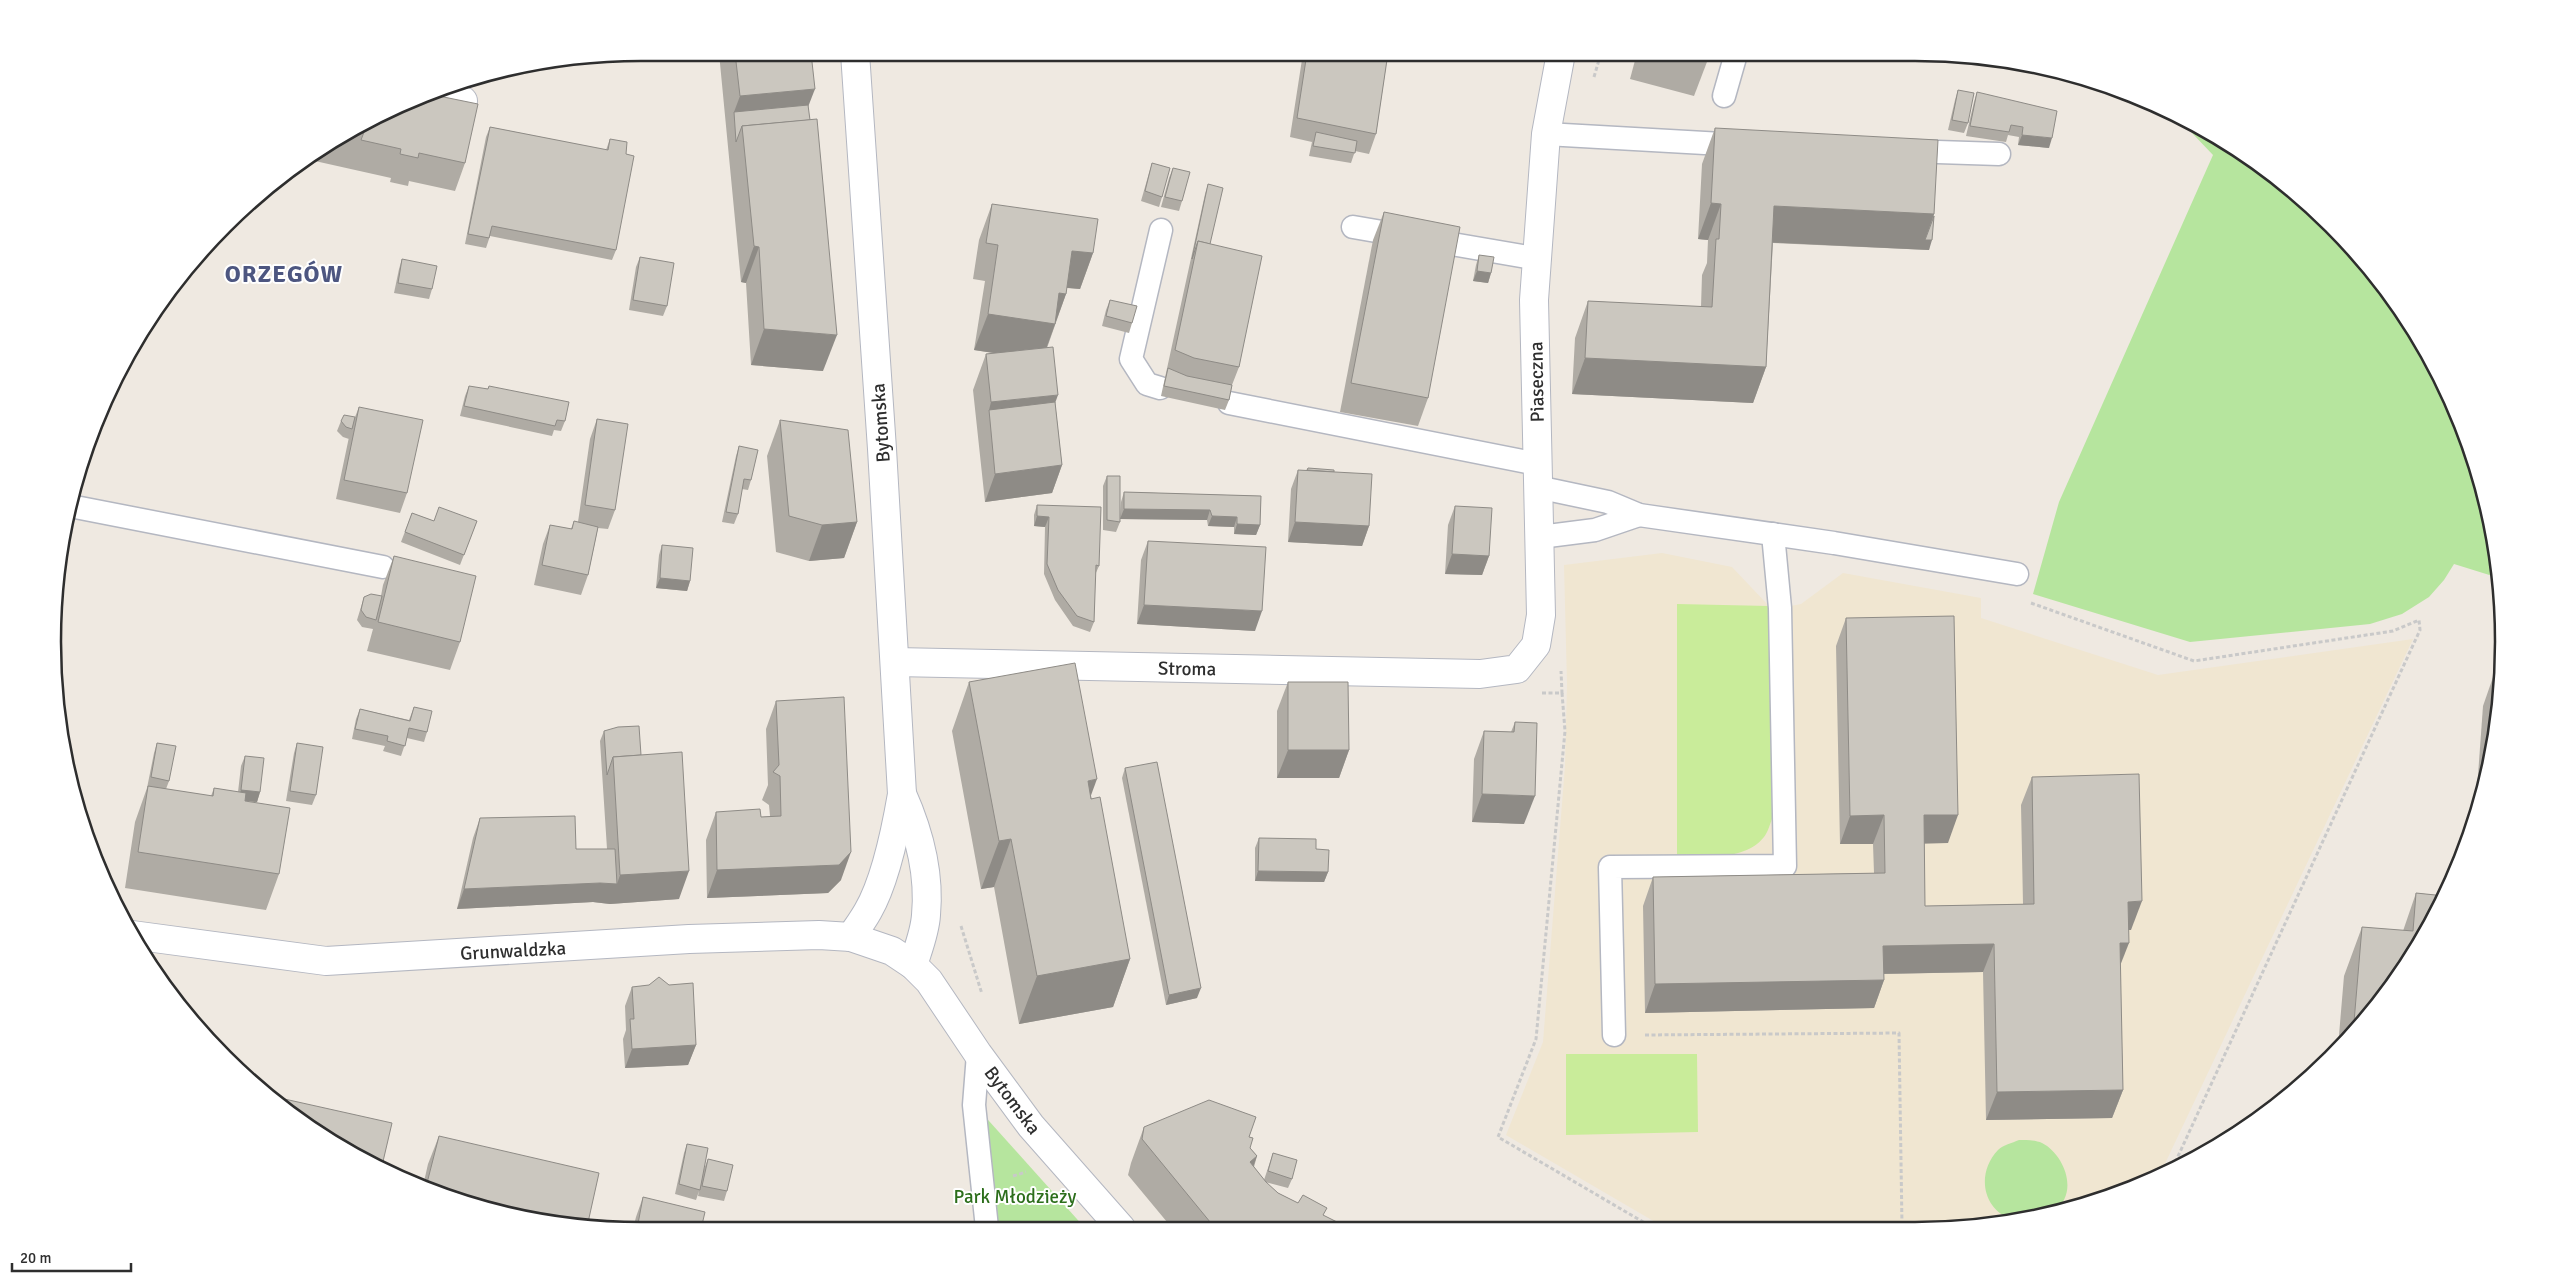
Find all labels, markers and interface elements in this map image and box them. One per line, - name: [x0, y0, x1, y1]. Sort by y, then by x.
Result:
- district label: ORZEGÓW: [225, 259, 343, 289]
- street label: Piaseczna: [1524, 341, 1550, 423]
- street label: Bytomska: [866, 383, 896, 463]
- street label: Stroma: [1158, 656, 1216, 682]
- street label: Grunwaldzka: [459, 936, 567, 966]
- street label: Bytomska: [979, 1062, 1046, 1139]
- park label: Park Młodzieży: [954, 1185, 1077, 1209]
- scale bar: [12, 1240, 131, 1272]
- text: 20 m: [20, 1249, 51, 1267]

